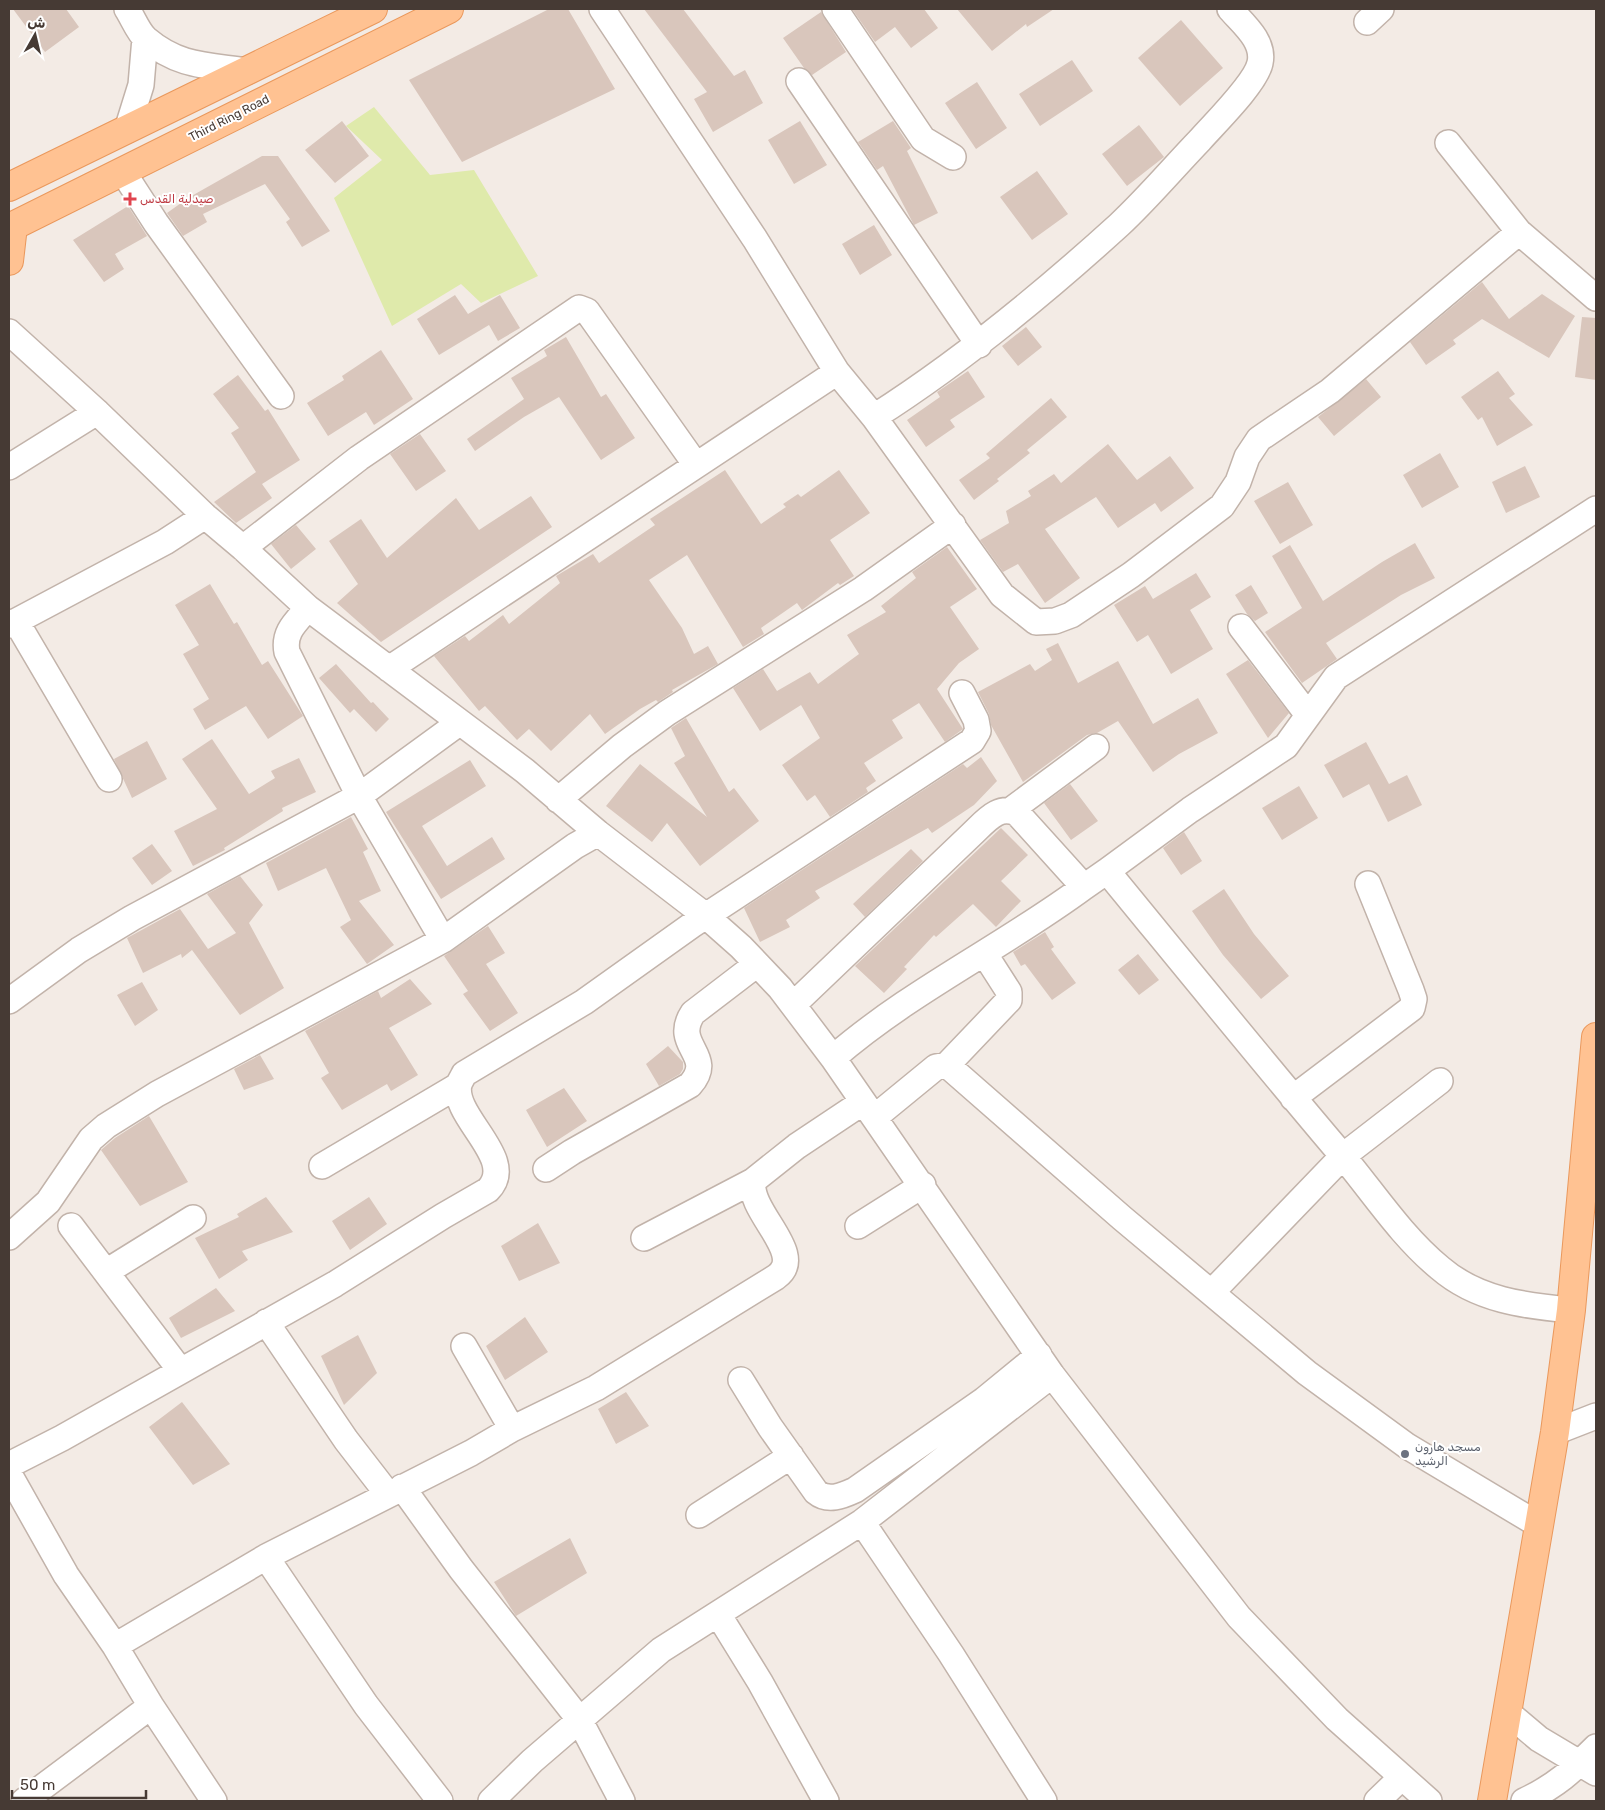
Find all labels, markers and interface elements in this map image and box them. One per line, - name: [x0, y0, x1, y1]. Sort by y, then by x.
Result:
- north arrow: [10, 10, 60, 60]
- text: ش: [27, 13, 47, 32]
- street label: Third Ring Road: [187, 92, 271, 144]
- place label: صيدلية القدس: [140, 192, 213, 206]
- marker: صيدلية القدس: [124, 193, 136, 205]
- place label: مسجد هارون الرشيد: [1415, 1440, 1481, 1469]
- marker: مسجد هارون الرشيد: [1399, 1448, 1411, 1460]
- scale bar: [12, 1768, 146, 1800]
- text: 50 m: [20, 1776, 55, 1794]

